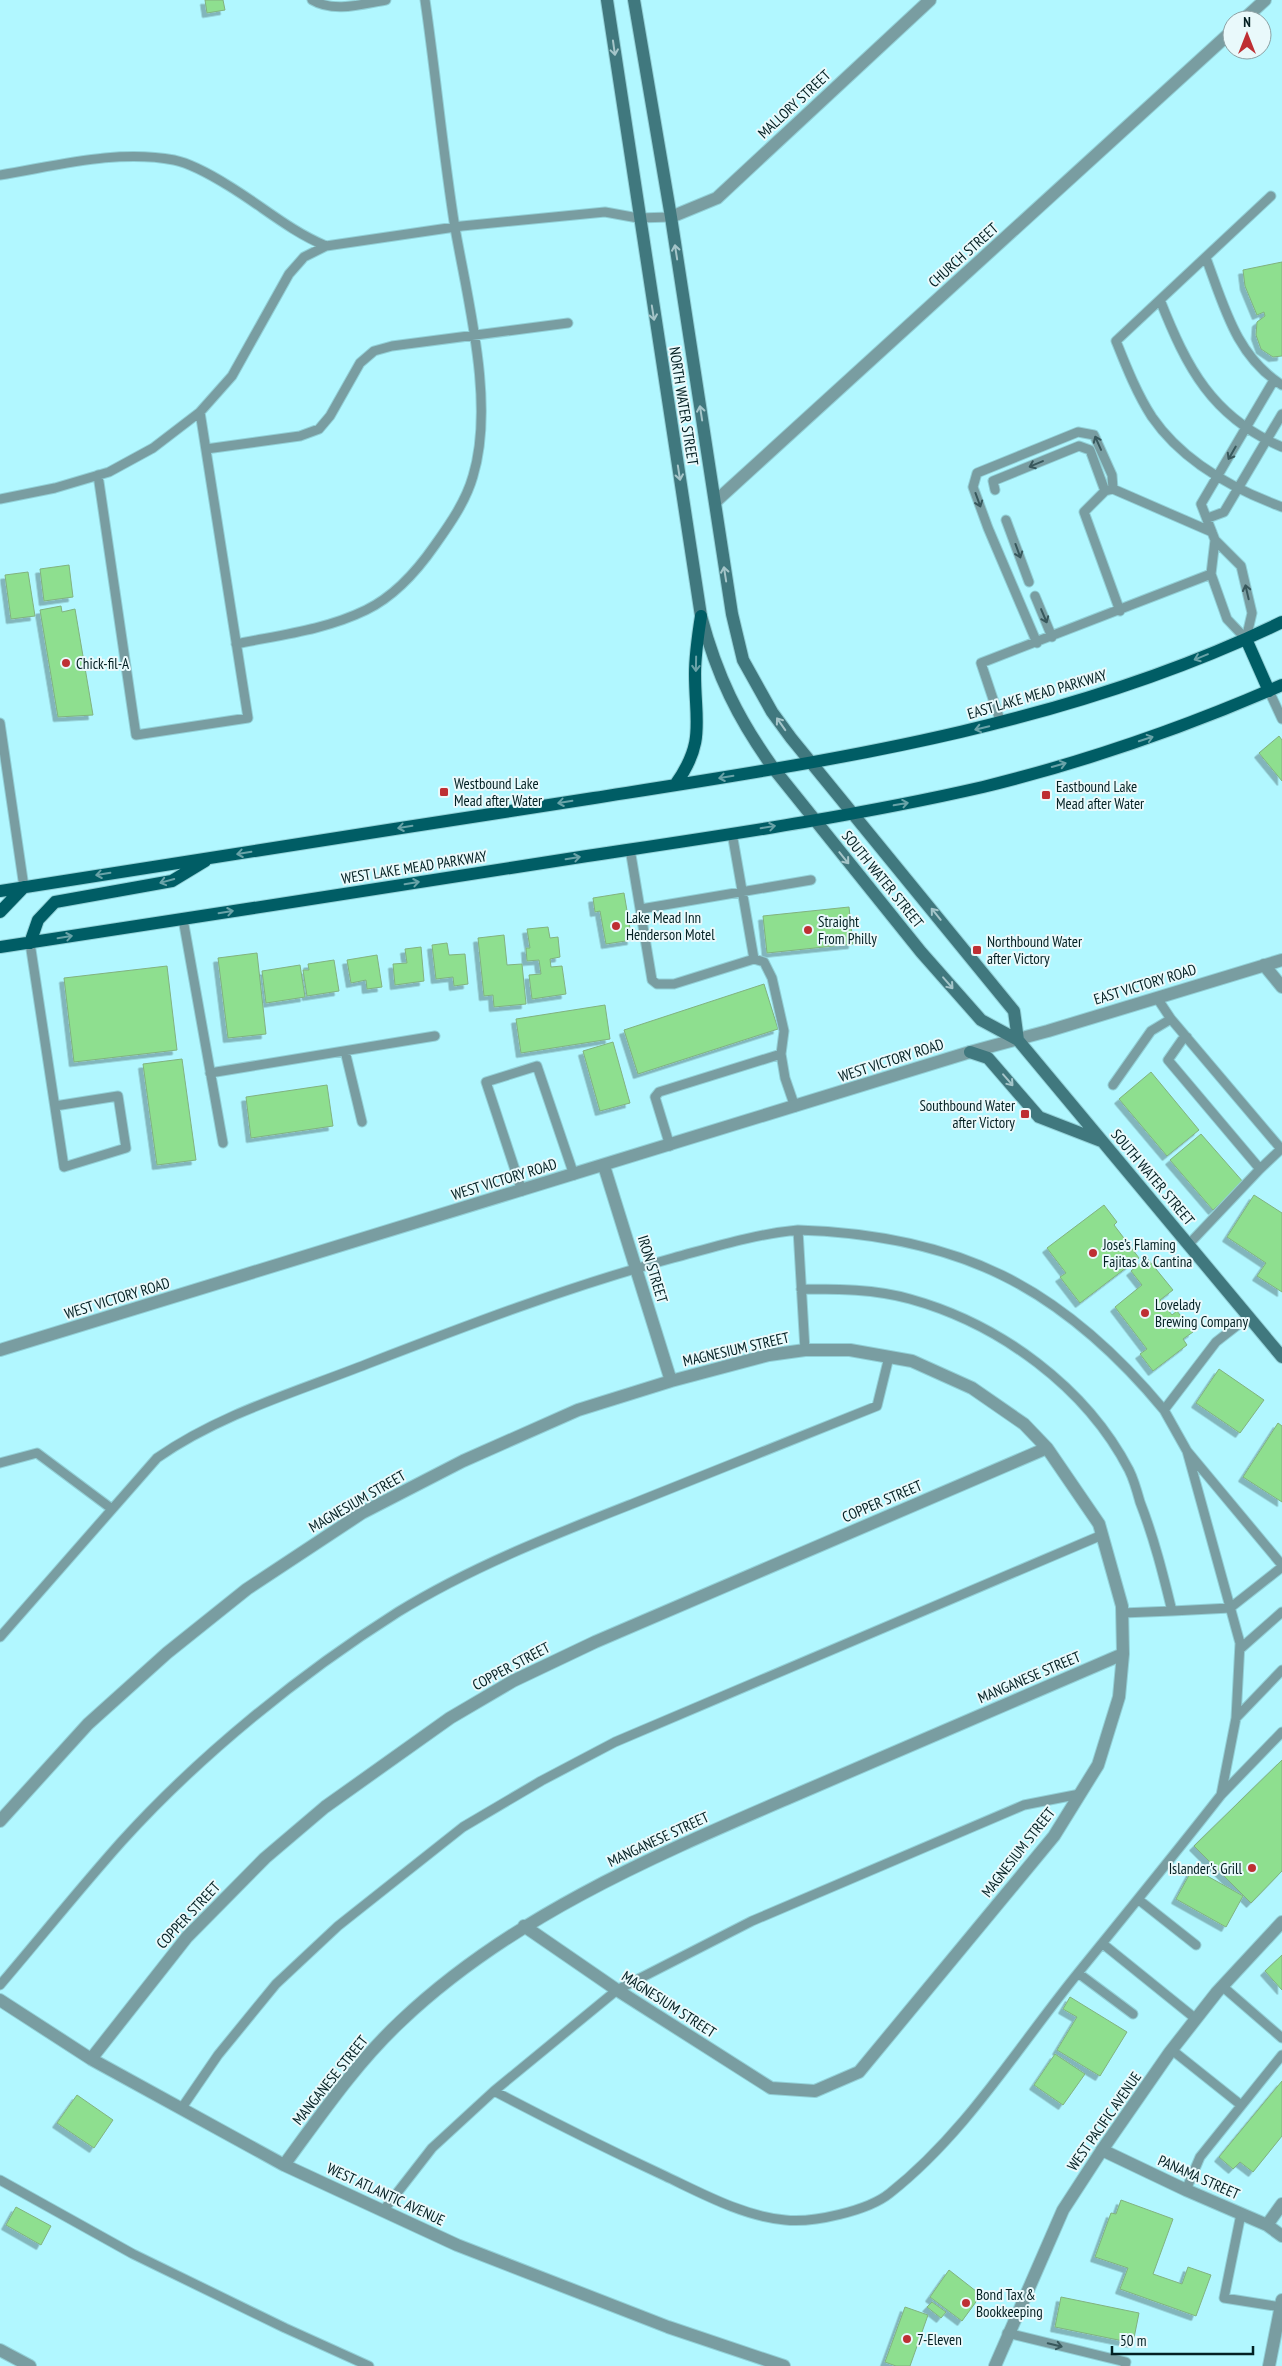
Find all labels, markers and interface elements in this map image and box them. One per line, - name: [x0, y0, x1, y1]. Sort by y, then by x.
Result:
- north arrow: [1222, 10, 1272, 60]
- text: N: [1243, 13, 1251, 31]
- one-way arrow: [609, 40, 619, 56]
- street label: MALLORY STREET: [754, 65, 835, 143]
- street label: CHURCH STREET: [924, 218, 1002, 291]
- one-way arrow: [671, 245, 681, 261]
- one-way arrow: [649, 304, 659, 320]
- street label: NORTH WATER STREET: [665, 345, 703, 467]
- one-way arrow: [696, 405, 706, 421]
- one-way arrow: [1093, 436, 1103, 451]
- one-way arrow: [1227, 445, 1237, 459]
- one-way arrow: [1029, 459, 1044, 469]
- one-way arrow: [674, 465, 684, 481]
- one-way arrow: [974, 491, 983, 507]
- one-way arrow: [1014, 543, 1023, 558]
- one-way arrow: [720, 566, 730, 582]
- one-way arrow: [1242, 584, 1251, 600]
- one-way arrow: [1039, 608, 1049, 623]
- one-way arrow: [1194, 653, 1209, 662]
- place label: Chick-fil-A: [76, 654, 130, 673]
- one-way arrow: [691, 656, 700, 672]
- marker: Chick-fil-A: [60, 657, 72, 669]
- street label: EAST LAKE MEAD PARKWAY: [965, 665, 1109, 723]
- one-way arrow: [776, 717, 786, 731]
- one-way arrow: [975, 724, 991, 733]
- one-way arrow: [1137, 734, 1153, 743]
- one-way arrow: [1050, 760, 1066, 770]
- one-way arrow: [718, 772, 734, 782]
- place label: Westbound Lake Mead after Water: [454, 774, 543, 810]
- place label: Eastbound Lake Mead after Water: [1056, 777, 1145, 813]
- marker: Westbound Lake Mead after Water: [438, 786, 450, 798]
- marker: Eastbound Lake Mead after Water: [1040, 789, 1052, 801]
- one-way arrow: [558, 798, 574, 808]
- one-way arrow: [892, 798, 908, 808]
- one-way arrow: [760, 822, 776, 832]
- one-way arrow: [397, 823, 413, 833]
- street label: SOUTH WATER STREET: [838, 827, 928, 932]
- street label: WEST LAKE MEAD PARKWAY: [340, 846, 488, 888]
- one-way arrow: [237, 848, 253, 858]
- one-way arrow: [839, 851, 850, 864]
- one-way arrow: [565, 853, 581, 863]
- one-way arrow: [96, 870, 112, 880]
- one-way arrow: [160, 877, 176, 887]
- one-way arrow: [404, 878, 420, 888]
- one-way arrow: [218, 907, 234, 917]
- place label: Lake Mead Inn Henderson Motel: [626, 908, 715, 944]
- one-way arrow: [930, 908, 941, 921]
- place label: Straight From Philly: [818, 912, 877, 948]
- marker: Lake Mead Inn Henderson Motel: [610, 920, 622, 932]
- marker: Straight From Philly: [802, 924, 814, 936]
- one-way arrow: [57, 932, 73, 942]
- place label: Northbound Water after Victory: [987, 932, 1083, 968]
- marker: Northbound Water after Victory: [971, 944, 983, 956]
- street label: EAST VICTORY ROAD: [1091, 959, 1199, 1009]
- one-way arrow: [942, 976, 954, 989]
- street label: WEST VICTORY ROAD: [836, 1034, 946, 1086]
- one-way arrow: [1002, 1074, 1013, 1087]
- place label: Southbound Water after Victory: [919, 1096, 1016, 1132]
- marker: Southbound Water after Victory: [1019, 1108, 1031, 1120]
- street label: SOUTH WATER STREET: [1107, 1125, 1199, 1229]
- street label: WEST VICTORY ROAD: [449, 1154, 559, 1204]
- street label: IRON STREET: [634, 1233, 672, 1305]
- place label: Jose’s Flaming Fajitas & Cantina: [1102, 1235, 1192, 1271]
- marker: Jose’s Flaming Fajitas & Cantina: [1087, 1247, 1099, 1259]
- street label: WEST VICTORY ROAD: [62, 1273, 172, 1323]
- place label: Lovelady Brewing Company: [1155, 1295, 1248, 1331]
- marker: Lovelady Brewing Company: [1139, 1307, 1151, 1319]
- street label: MAGNESIUM STREET: [681, 1327, 791, 1370]
- street label: MAGNESIUM STREET: [305, 1465, 409, 1536]
- street label: COPPER STREET: [839, 1476, 925, 1526]
- street label: COPPER STREET: [469, 1638, 553, 1694]
- street label: MANGANESE STREET: [975, 1647, 1083, 1707]
- street label: MAGNESIUM STREET: [977, 1803, 1059, 1901]
- street label: MANGANESE STREET: [604, 1807, 712, 1871]
- place label: Islander's Grill: [1169, 1859, 1242, 1878]
- marker: Islander's Grill: [1246, 1862, 1258, 1874]
- street label: COPPER STREET: [152, 1877, 224, 1953]
- street label: MAGNESIUM STREET: [618, 1966, 720, 2042]
- street label: MANGANESE STREET: [288, 2031, 372, 2129]
- street label: WEST PACIFIC AVENUE: [1063, 2068, 1145, 2174]
- street label: PANAMA STREET: [1155, 2151, 1243, 2204]
- street label: WEST ATLANTIC AVENUE: [324, 2158, 448, 2230]
- place label: Bond Tax & Bookkeeping: [976, 2285, 1043, 2321]
- marker: Bond Tax & Bookkeeping: [960, 2297, 972, 2309]
- scale bar: [1112, 2324, 1253, 2356]
- place label: 7-Eleven: [917, 2330, 962, 2349]
- text: 50 m: [1120, 2331, 1146, 2350]
- marker: 7-Eleven: [901, 2333, 913, 2345]
- one-way arrow: [1046, 2341, 1062, 2350]

